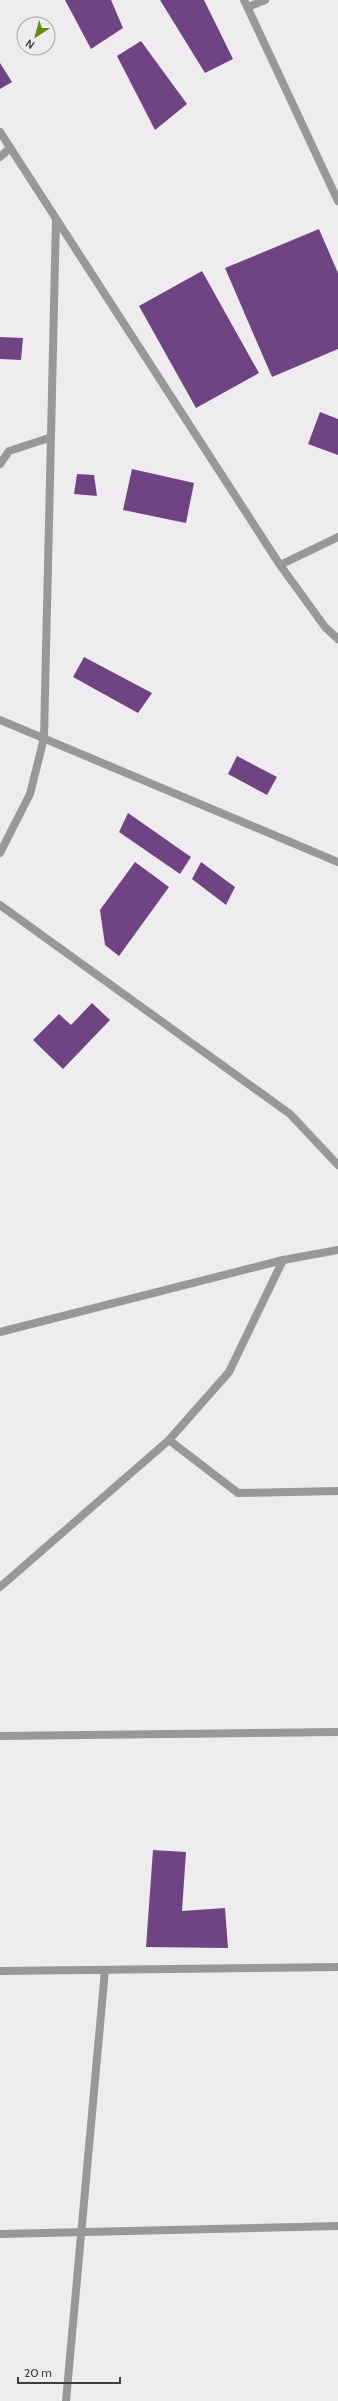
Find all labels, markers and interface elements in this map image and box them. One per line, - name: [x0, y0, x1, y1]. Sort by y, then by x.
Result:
- north arrow: [16, 16, 56, 56]
- text: N: [23, 36, 37, 52]
- scale bar: [18, 2359, 120, 2385]
- text: 20 m: [24, 2365, 52, 2380]

